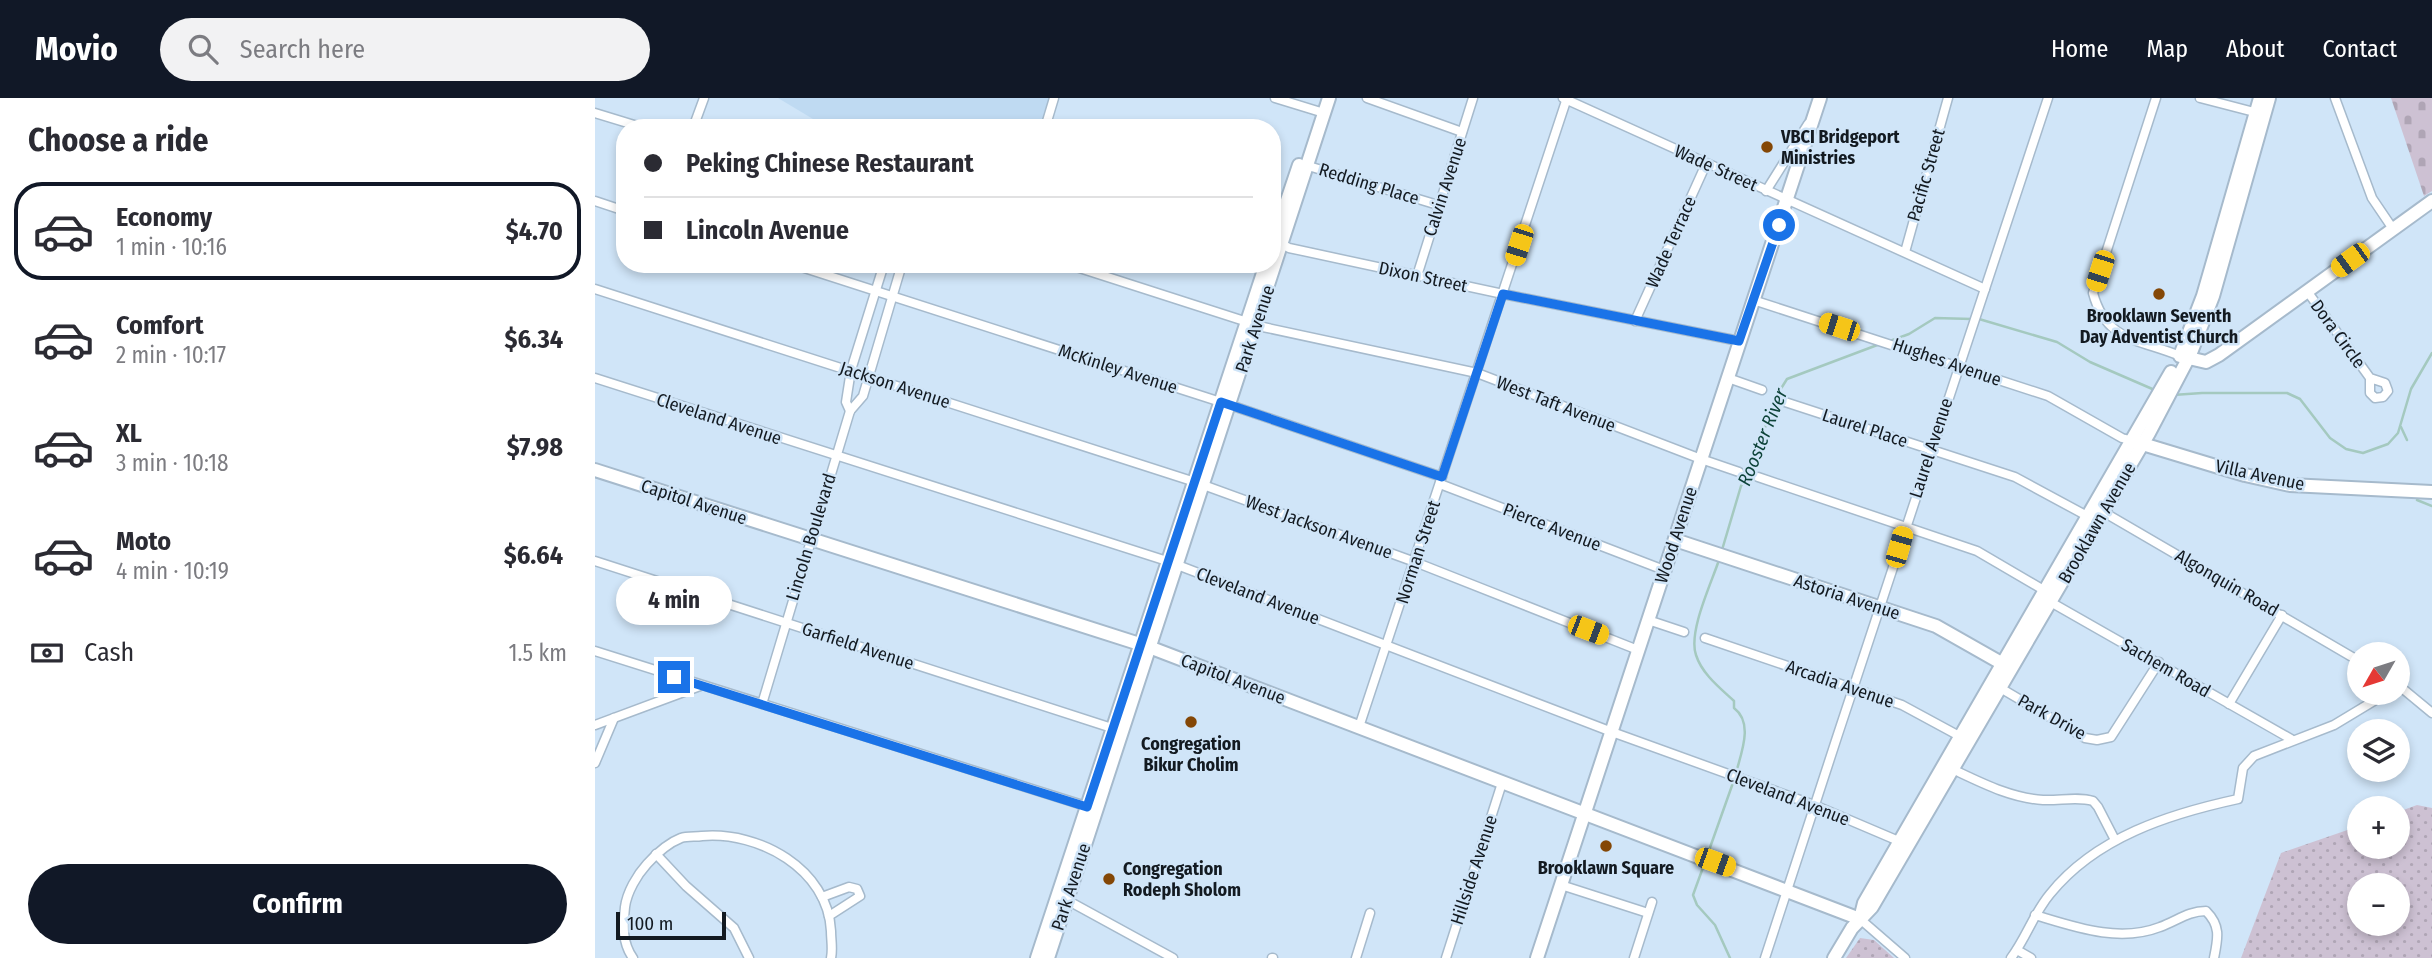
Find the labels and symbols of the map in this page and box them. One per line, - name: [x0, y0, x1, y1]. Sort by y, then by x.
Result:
- place label: VBCI Bridgeport Ministries: [1780, 126, 1900, 169]
- street label: Pacific Street: [1902, 126, 1950, 224]
- street label: Calvin Avenue: [1419, 135, 1471, 239]
- marker: VBCI Bridgeport Ministries: [1759, 139, 1775, 155]
- street label: Wade Street: [1671, 140, 1761, 196]
- street label: Redding Place: [1316, 158, 1422, 210]
- street label: Wade Terrace: [1641, 193, 1701, 291]
- route start: [1763, 209, 1795, 241]
- car: [1503, 222, 1536, 268]
- car: [2327, 239, 2374, 281]
- car: [2084, 248, 2117, 294]
- street label: Dixon Street: [1377, 257, 1469, 297]
- street label: Park Avenue: [1231, 283, 1279, 375]
- marker: Brooklawn Seventh Day Adventist Church: [2151, 286, 2167, 302]
- street label: Dora Circle: [2306, 295, 2370, 373]
- place label: Brooklawn Seventh Day Adventist Church: [2080, 305, 2238, 348]
- car: [1816, 311, 1863, 343]
- street label: Hughes Avenue: [1890, 333, 2004, 391]
- street label: McKinley Avenue: [1056, 339, 1180, 399]
- street label: Jackson Avenue: [837, 357, 953, 413]
- street label: West Taft Avenue: [1493, 371, 1619, 437]
- water label: Rooster River: [1733, 384, 1793, 489]
- street label: Cleveland Avenue: [654, 388, 784, 450]
- street label: Laurel Avenue: [1904, 395, 1958, 501]
- street label: Laurel Place: [1819, 404, 1911, 452]
- street label: Villa Avenue: [2214, 455, 2307, 495]
- street label: Brooklawn Avenue: [2053, 459, 2141, 587]
- street label: Lincoln Boulevard: [781, 471, 841, 603]
- street label: Capitol Avenue: [638, 475, 750, 529]
- street label: Wood Avenue: [1650, 484, 1702, 586]
- street label: West Jackson Avenue: [1243, 490, 1396, 564]
- street label: Norman Street: [1391, 497, 1445, 606]
- street label: Pierce Avenue: [1500, 498, 1604, 556]
- car: [1884, 524, 1915, 570]
- street label: Algonquin Road: [2171, 544, 2283, 622]
- street label: Cleveland Avenue: [1193, 562, 1323, 630]
- street label: Astoria Avenue: [1791, 570, 1903, 625]
- callout: 4 min: [616, 575, 732, 624]
- car: [1565, 613, 1612, 647]
- street label: Garfield Avenue: [799, 618, 917, 674]
- street label: Sachem Road: [2118, 634, 2214, 702]
- north arrow: [2347, 642, 2410, 705]
- street label: Capitol Avenue: [1178, 649, 1288, 709]
- street label: Arcadia Avenue: [1783, 655, 1897, 713]
- route end: [658, 661, 690, 693]
- street label: Park Drive: [2014, 689, 2090, 745]
- marker: Congregation Bikur Cholim: [1183, 714, 1199, 730]
- place label: Congregation Bikur Cholim: [1141, 733, 1241, 776]
- street label: Cleveland Avenue: [1723, 763, 1853, 831]
- street label: Hillside Avenue: [1446, 812, 1502, 928]
- marker: Brooklawn Square: [1598, 838, 1614, 854]
- street label: Park Avenue: [1047, 841, 1095, 933]
- car: [1692, 845, 1739, 879]
- place label: Brooklawn Square: [1538, 857, 1674, 879]
- place label: Congregation Rodeph Sholom: [1123, 858, 1241, 901]
- marker: Congregation Rodeph Sholom: [1101, 871, 1117, 887]
- scale bar: [616, 909, 726, 941]

